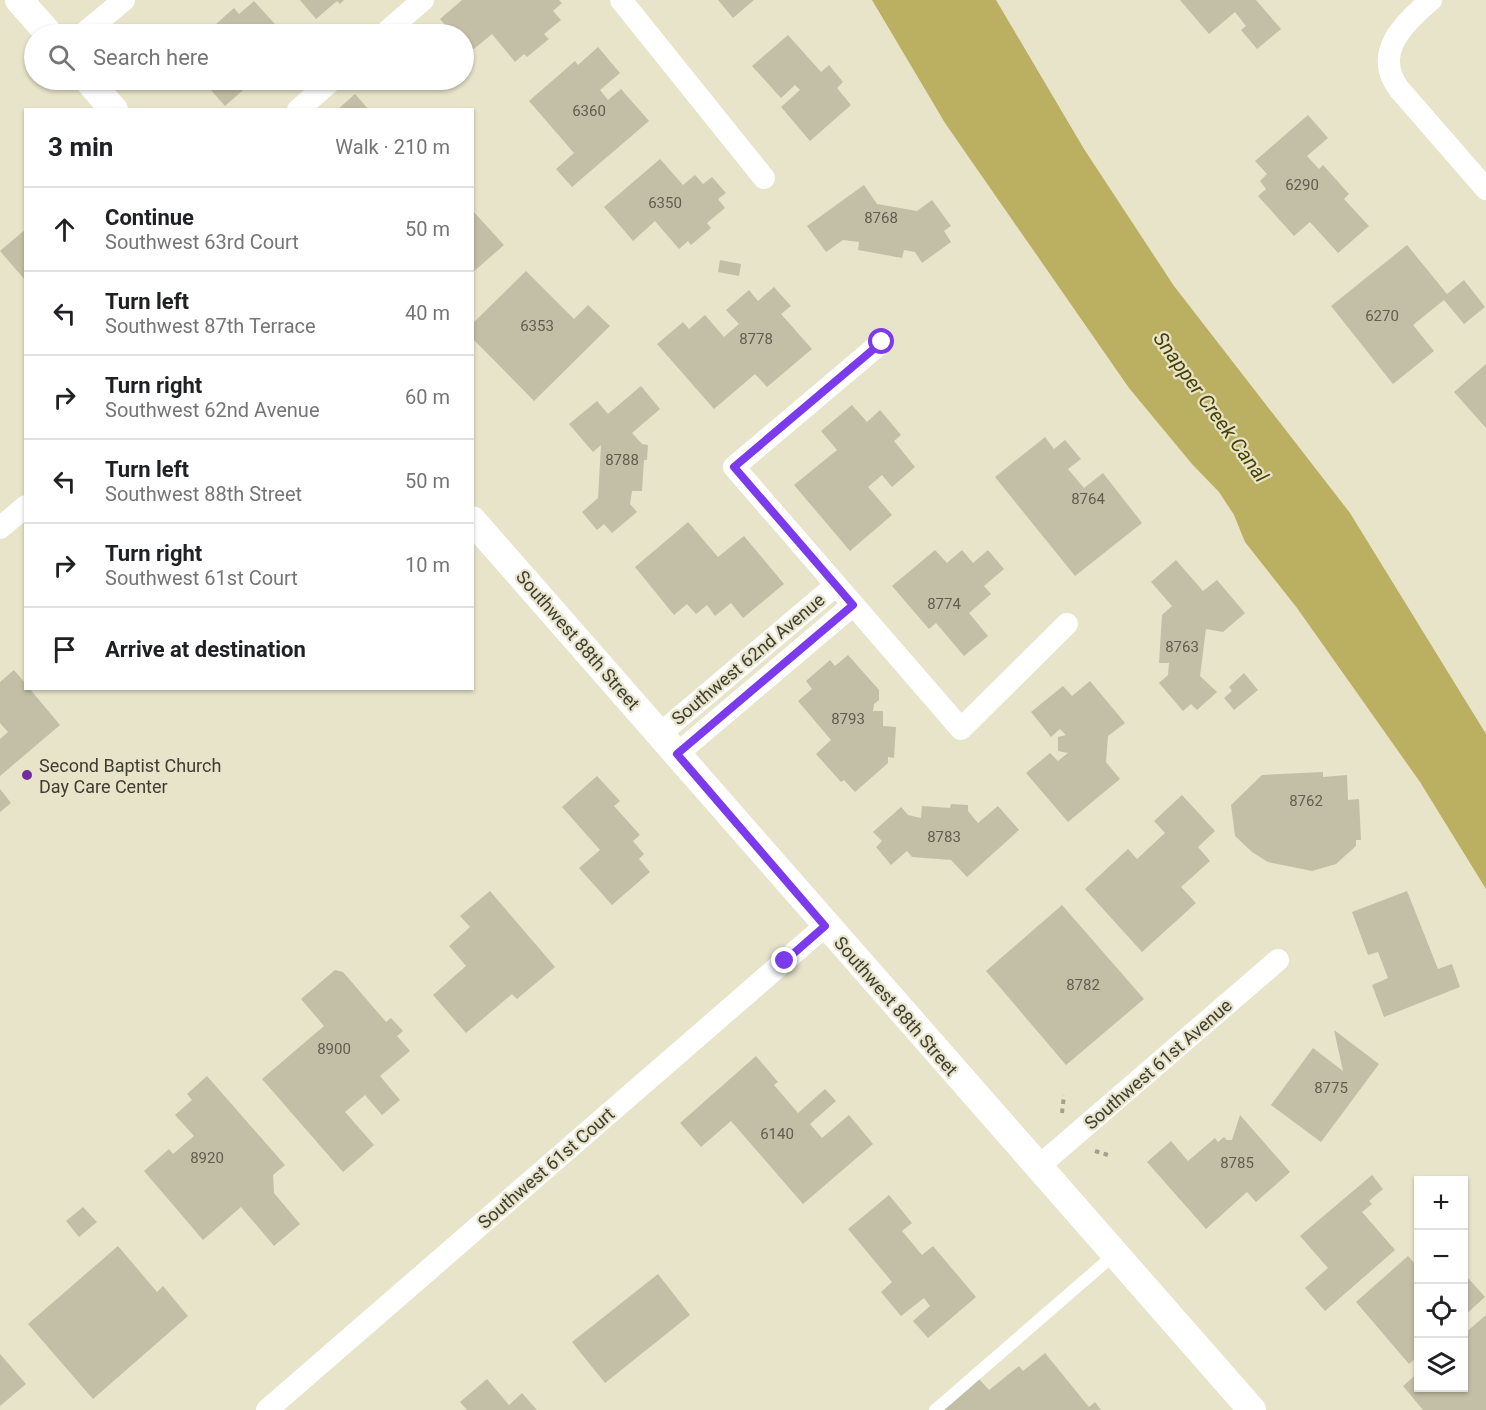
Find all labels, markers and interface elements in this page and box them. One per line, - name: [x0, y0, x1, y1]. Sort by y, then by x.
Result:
- search box: [24, 24, 474, 90]
- icon: search: [45, 41, 78, 74]
- text: Search here: [93, 45, 209, 70]
- house number: 6360: [572, 102, 606, 120]
- text: 3 min: [48, 132, 113, 162]
- text: Walk · 210 m: [335, 135, 450, 159]
- house number: 6290: [1285, 176, 1319, 194]
- house number: 6350: [648, 194, 682, 212]
- text: Continue: [105, 205, 194, 230]
- house number: 8768: [864, 209, 898, 227]
- icon: ahead: [48, 213, 81, 246]
- text: 50 m: [405, 217, 450, 241]
- text: Southwest 63rd Court: [105, 230, 299, 254]
- text: Turn left: [105, 289, 189, 314]
- icon: left: [48, 297, 81, 330]
- text: 40 m: [405, 301, 450, 325]
- house number: 6270: [1365, 307, 1399, 325]
- text: Southwest 87th Terrace: [105, 314, 316, 338]
- house number: 6353: [520, 317, 554, 335]
- water label: Snapper Creek Canal: [1148, 327, 1274, 487]
- route start: [868, 328, 894, 354]
- house number: 8778: [739, 330, 773, 348]
- text: Turn right: [105, 373, 202, 398]
- icon: right: [48, 381, 81, 414]
- text: 60 m: [405, 385, 450, 409]
- text: Southwest 62nd Avenue: [105, 398, 320, 422]
- house number: 8788: [605, 451, 639, 469]
- text: Turn left: [105, 457, 189, 482]
- icon: left: [48, 465, 81, 498]
- text: 50 m: [405, 469, 450, 493]
- text: Southwest 88th Street: [105, 482, 302, 506]
- house number: 8764: [1071, 490, 1105, 508]
- text: Turn right: [105, 541, 202, 566]
- icon: right: [48, 549, 81, 582]
- text: 10 m: [405, 553, 450, 577]
- text: Southwest 61st Court: [105, 566, 298, 590]
- street label: Southwest 88th Street: [512, 566, 644, 714]
- street label: Southwest 62nd Avenue: [667, 589, 829, 729]
- house number: 8774: [927, 595, 961, 613]
- icon: arrive: [48, 633, 81, 666]
- text: Arrive at destination: [105, 637, 306, 662]
- house number: 8763: [1165, 638, 1199, 656]
- house number: 8793: [831, 710, 865, 728]
- place label: Second Baptist Church Day Care Center: [39, 755, 221, 797]
- marker: Second Baptist Church Day Care Center: [20, 768, 34, 782]
- house number: 8762: [1289, 792, 1323, 810]
- house number: 8783: [927, 828, 961, 846]
- street label: Southwest 88th Street: [830, 932, 962, 1080]
- route end: [771, 947, 797, 973]
- house number: 8782: [1066, 976, 1100, 994]
- street label: Southwest 61st Avenue: [1080, 994, 1236, 1134]
- house number: 8900: [317, 1040, 351, 1058]
- house number: 8775: [1314, 1079, 1348, 1097]
- street label: Southwest 61st Court: [474, 1103, 618, 1233]
- house number: 6140: [760, 1125, 794, 1143]
- house number: 8920: [190, 1149, 224, 1167]
- house number: 8785: [1220, 1154, 1254, 1172]
- map controls: [1414, 1176, 1468, 1392]
- button: +: [1414, 1176, 1468, 1230]
- button: −: [1414, 1230, 1468, 1284]
- button: locate: [1414, 1284, 1468, 1338]
- button: layers: [1414, 1338, 1468, 1392]

